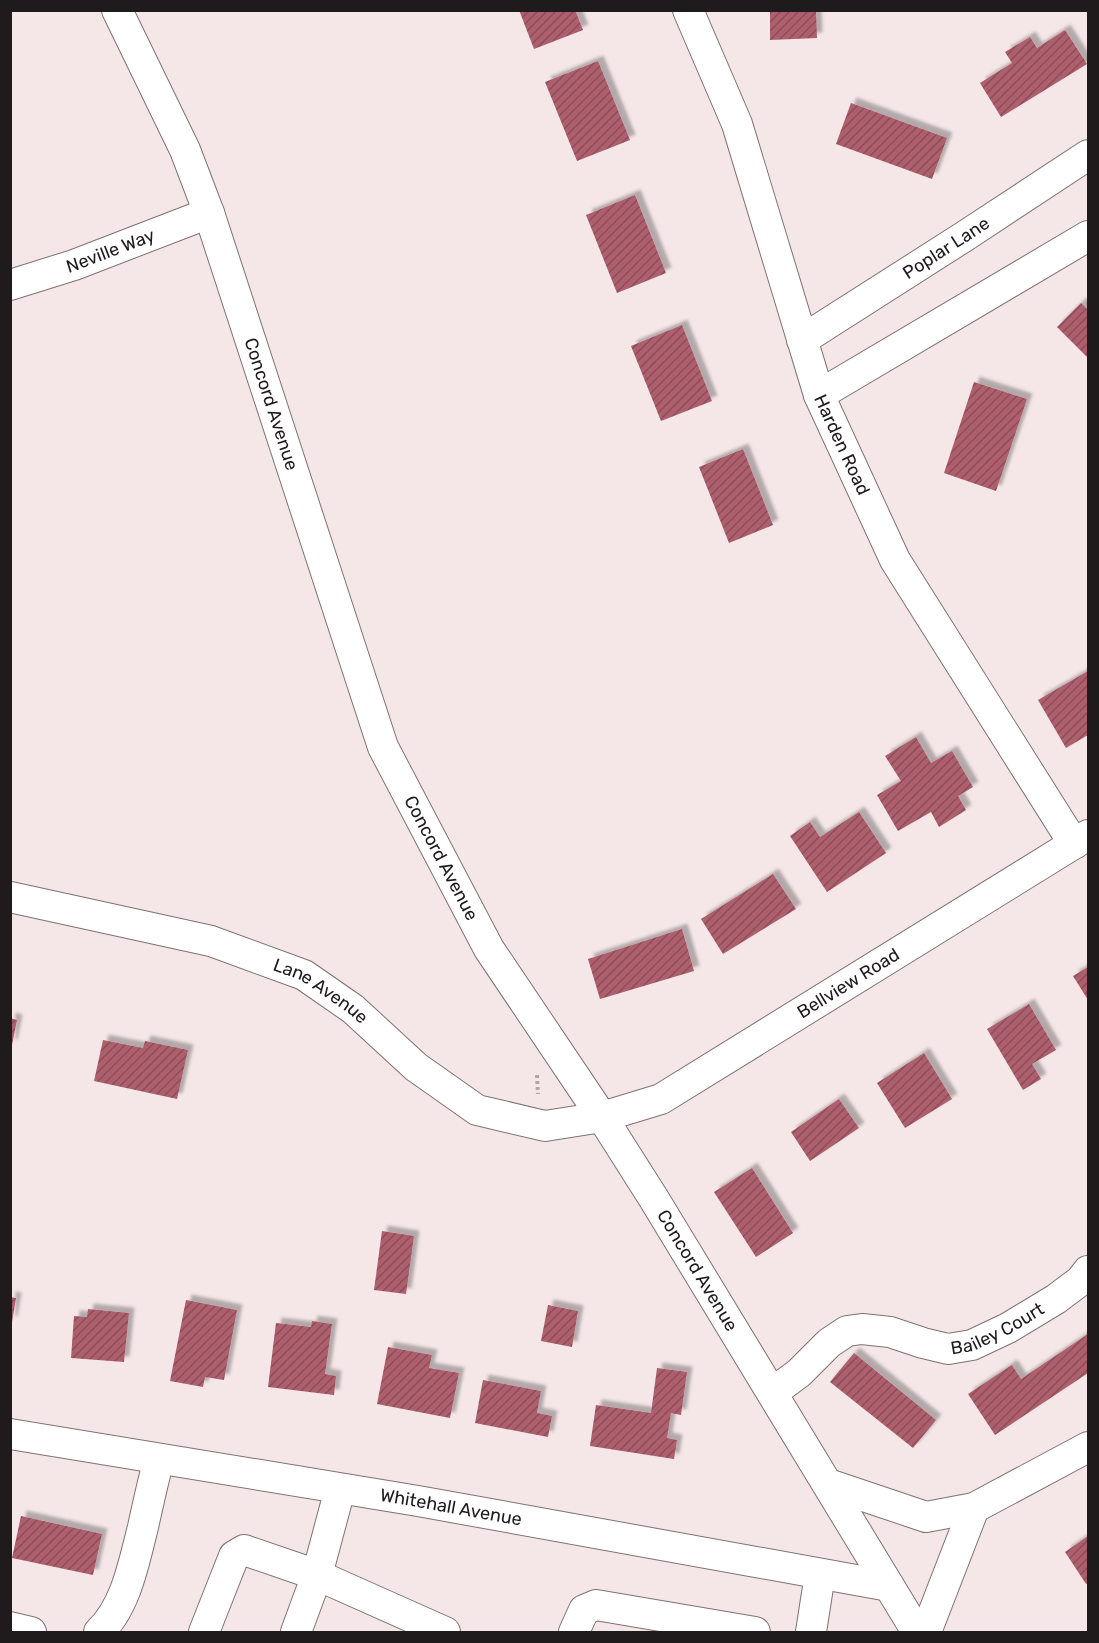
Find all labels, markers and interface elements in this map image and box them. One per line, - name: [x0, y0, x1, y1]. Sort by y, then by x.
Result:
- street label: Poplar Lane: [899, 212, 994, 284]
- street label: Neville Way: [63, 224, 158, 278]
- street label: Concord Avenue: [239, 335, 303, 473]
- street label: Harden Road: [809, 391, 875, 499]
- street label: Concord Avenue: [399, 792, 483, 924]
- street label: Bellview Road: [793, 943, 903, 1023]
- street label: Lane Avenue: [270, 954, 373, 1028]
- street label: Concord Avenue: [652, 1206, 743, 1335]
- street label: Bailey Court: [949, 1298, 1048, 1359]
- street label: Whitehall Avenue: [378, 1484, 524, 1531]

